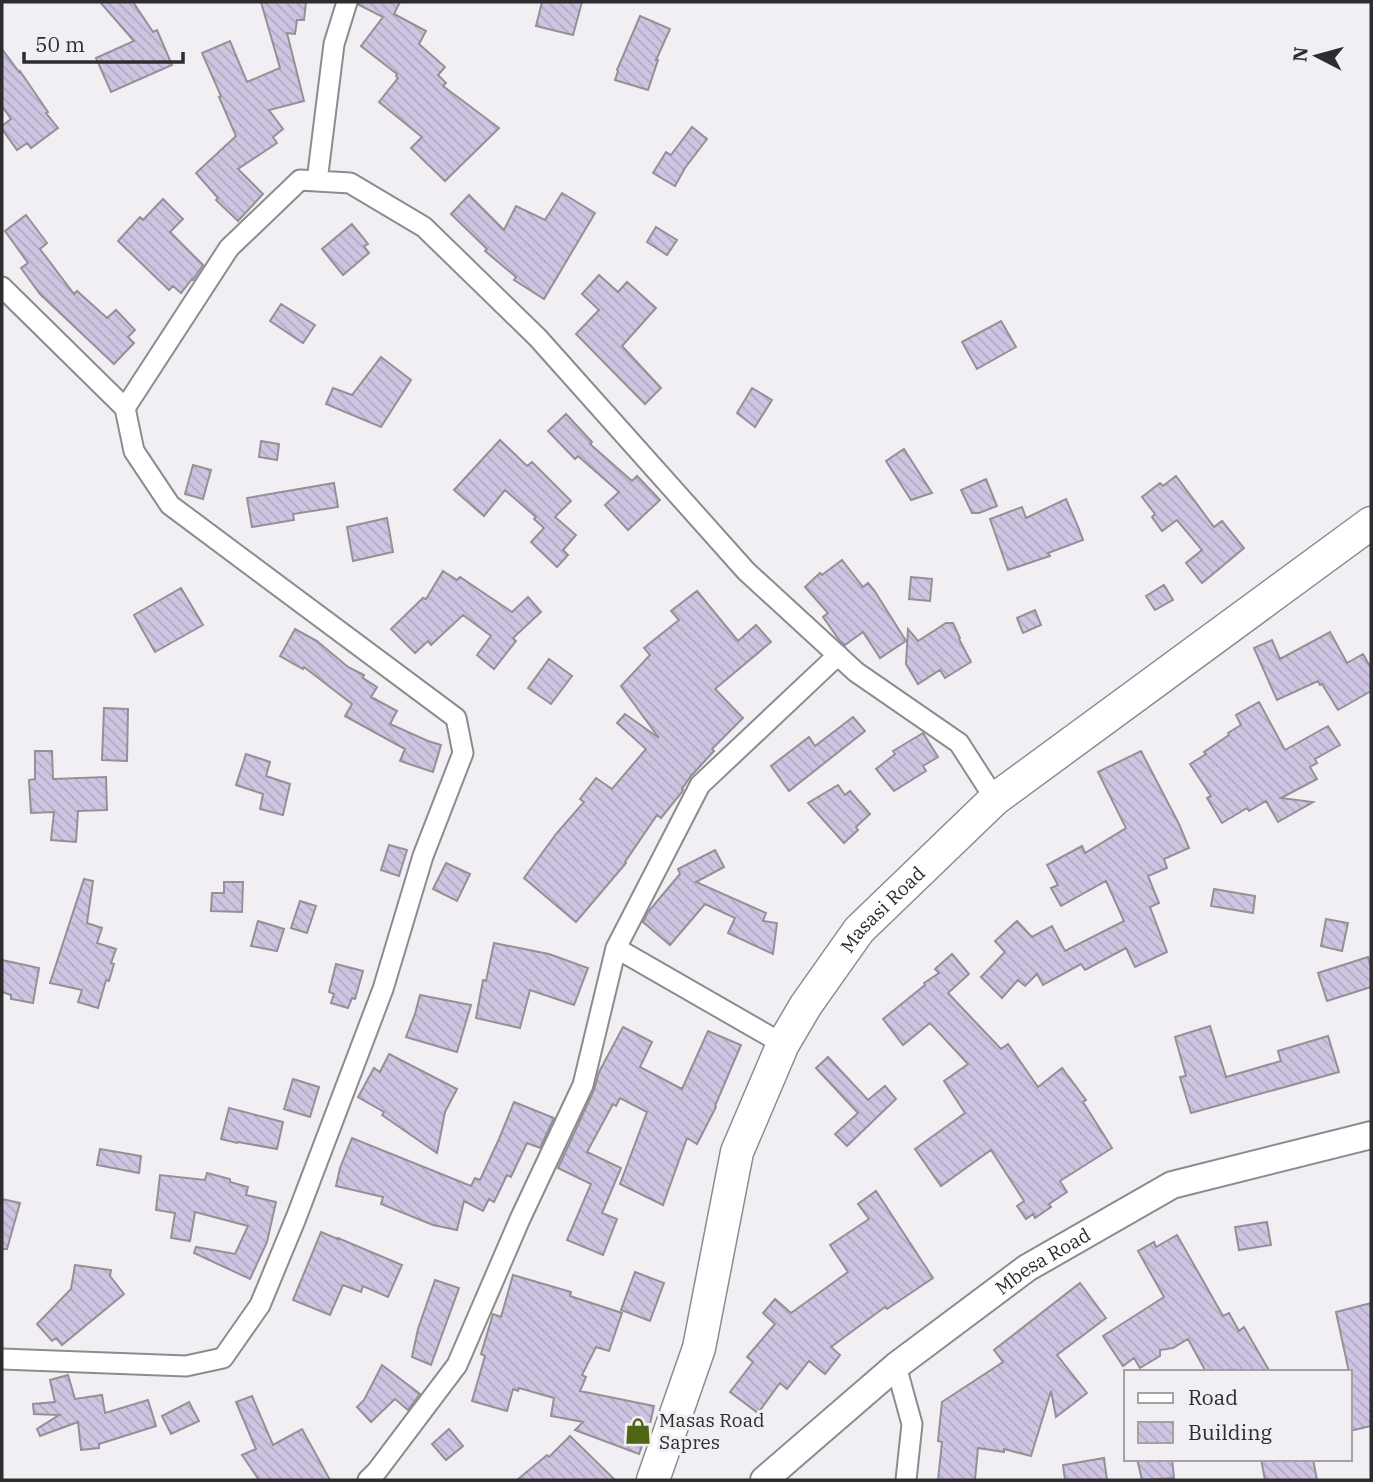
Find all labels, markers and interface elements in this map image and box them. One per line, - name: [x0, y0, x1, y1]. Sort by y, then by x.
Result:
- scale bar: [24, 21, 184, 65]
- north arrow: [1282, 21, 1352, 91]
- text: 50 m: [35, 30, 85, 58]
- text: N: [1287, 45, 1313, 63]
- street label: Masasi Road: [835, 861, 930, 957]
- street label: Mbesa Road: [990, 1222, 1094, 1300]
- legend: [1124, 1370, 1352, 1461]
- text: Road: [1188, 1383, 1238, 1411]
- place label: Masas Road Sapres: [659, 1408, 765, 1454]
- shop icon: Masas Road Sapres: [623, 1416, 653, 1446]
- text: Building: [1188, 1418, 1273, 1446]

